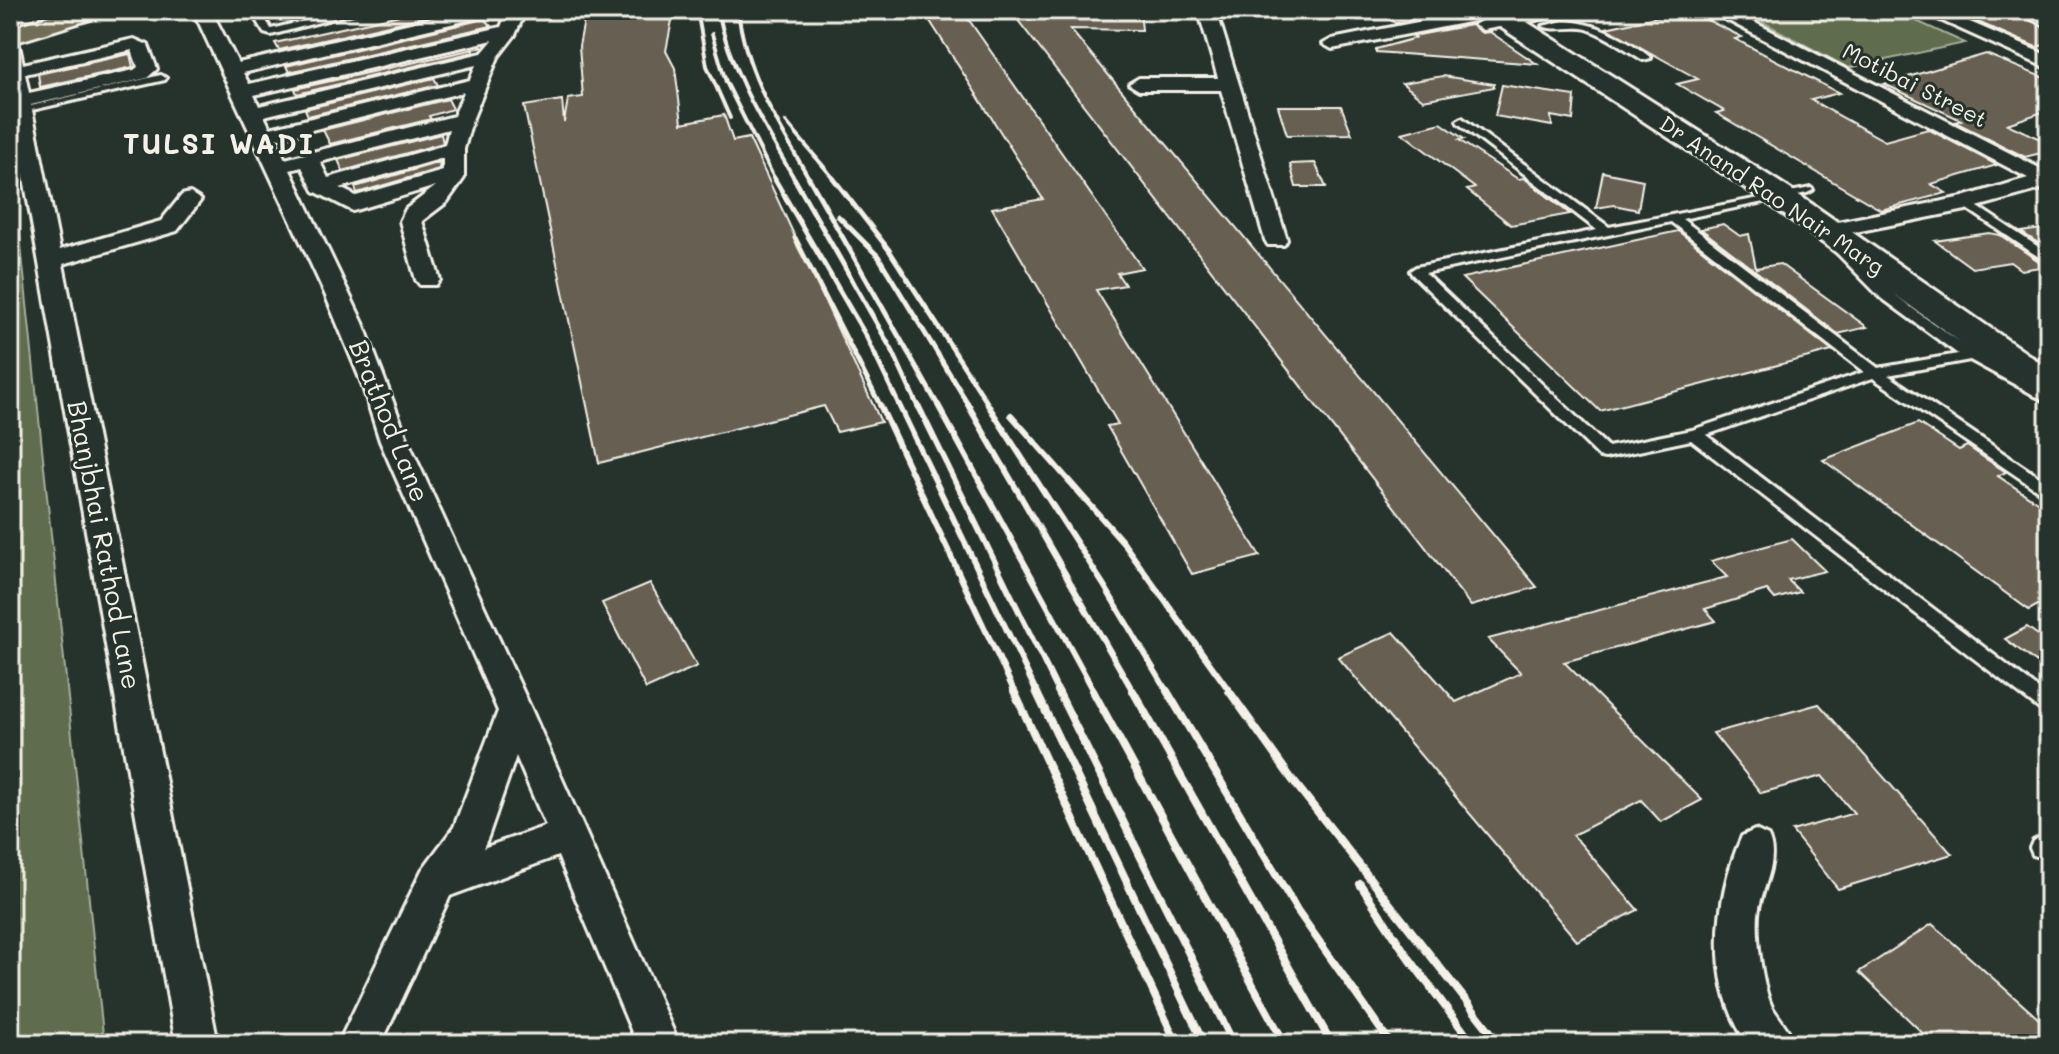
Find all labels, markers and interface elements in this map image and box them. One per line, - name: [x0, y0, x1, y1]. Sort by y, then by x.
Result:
- street label: Motibai Street: [1838, 36, 1992, 133]
- street label: Dr Anand Rao Nair Marg: [1654, 108, 1890, 281]
- district label: TULSI WADI: [123, 125, 315, 161]
- street label: Brathod Lane: [342, 334, 438, 507]
- street label: Bhanjbhai Rathod Lane: [60, 398, 150, 692]

